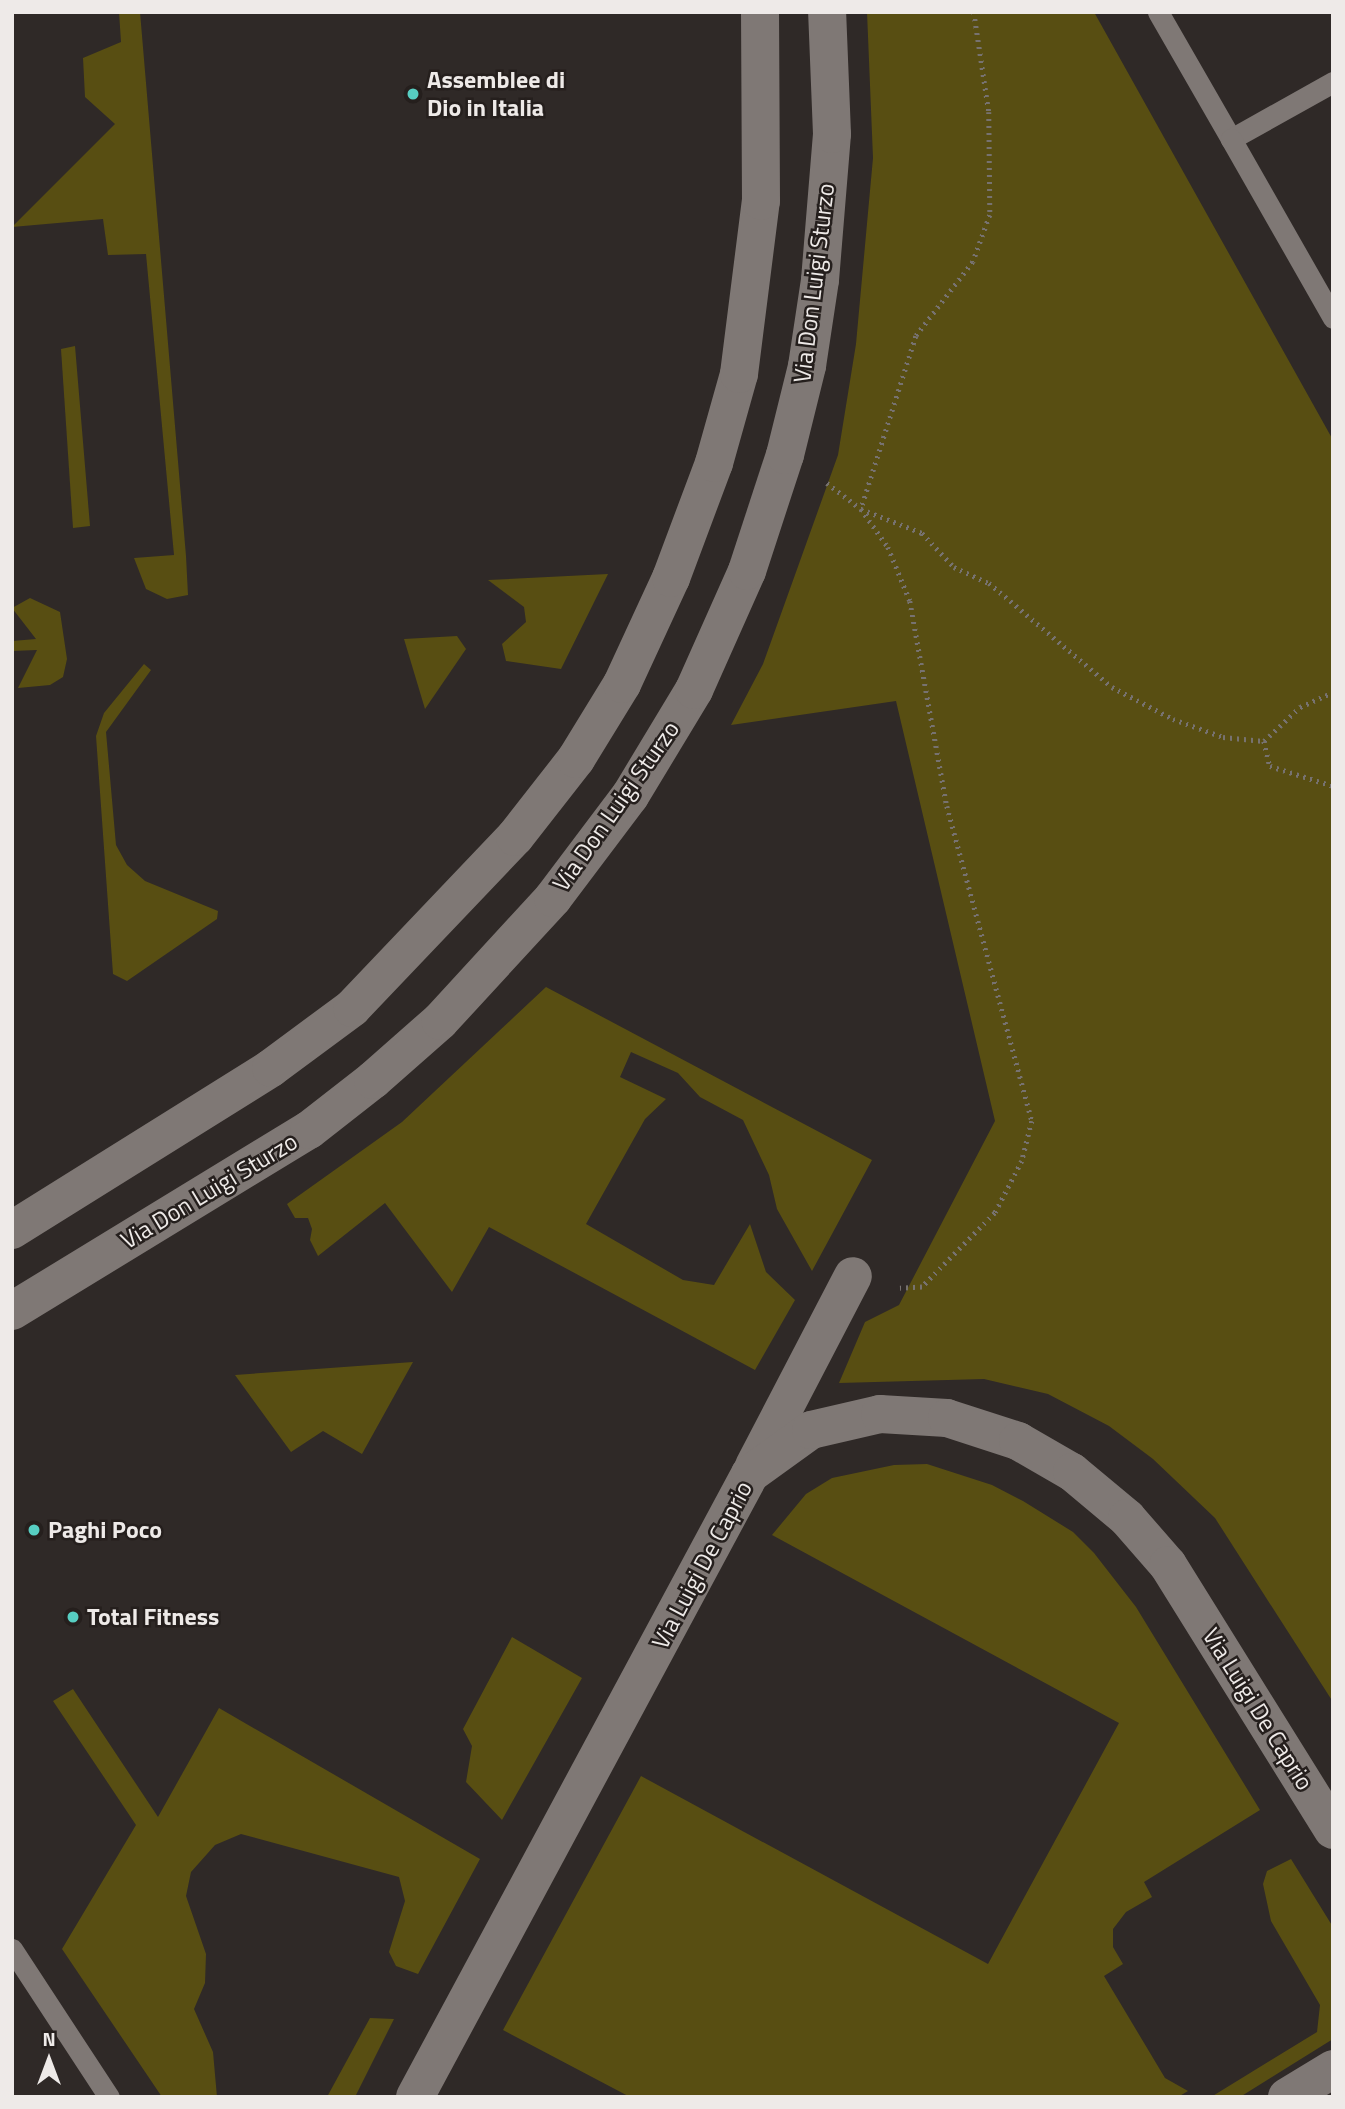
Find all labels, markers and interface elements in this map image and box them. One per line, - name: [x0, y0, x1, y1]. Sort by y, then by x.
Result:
- place label: Assemblee di Dio in Italia: [427, 66, 565, 122]
- marker: Assemblee di Dio in Italia: [405, 86, 421, 102]
- street label: Via Don Luigi Sturzo: [787, 182, 841, 384]
- street label: Via Don Luigi Sturzo: [547, 715, 685, 897]
- street label: Via Don Luigi Sturzo: [115, 1127, 303, 1255]
- street label: Via Luigi De Caprio: [646, 1476, 758, 1654]
- place label: Paghi Poco: [48, 1516, 162, 1544]
- marker: Paghi Poco: [26, 1522, 42, 1538]
- place label: Total Fitness: [87, 1603, 219, 1631]
- marker: Total Fitness: [65, 1609, 81, 1625]
- street label: Via Luigi De Caprio: [1197, 1623, 1319, 1795]
- text: N: [42, 2024, 56, 2053]
- north arrow: [14, 2025, 84, 2095]

